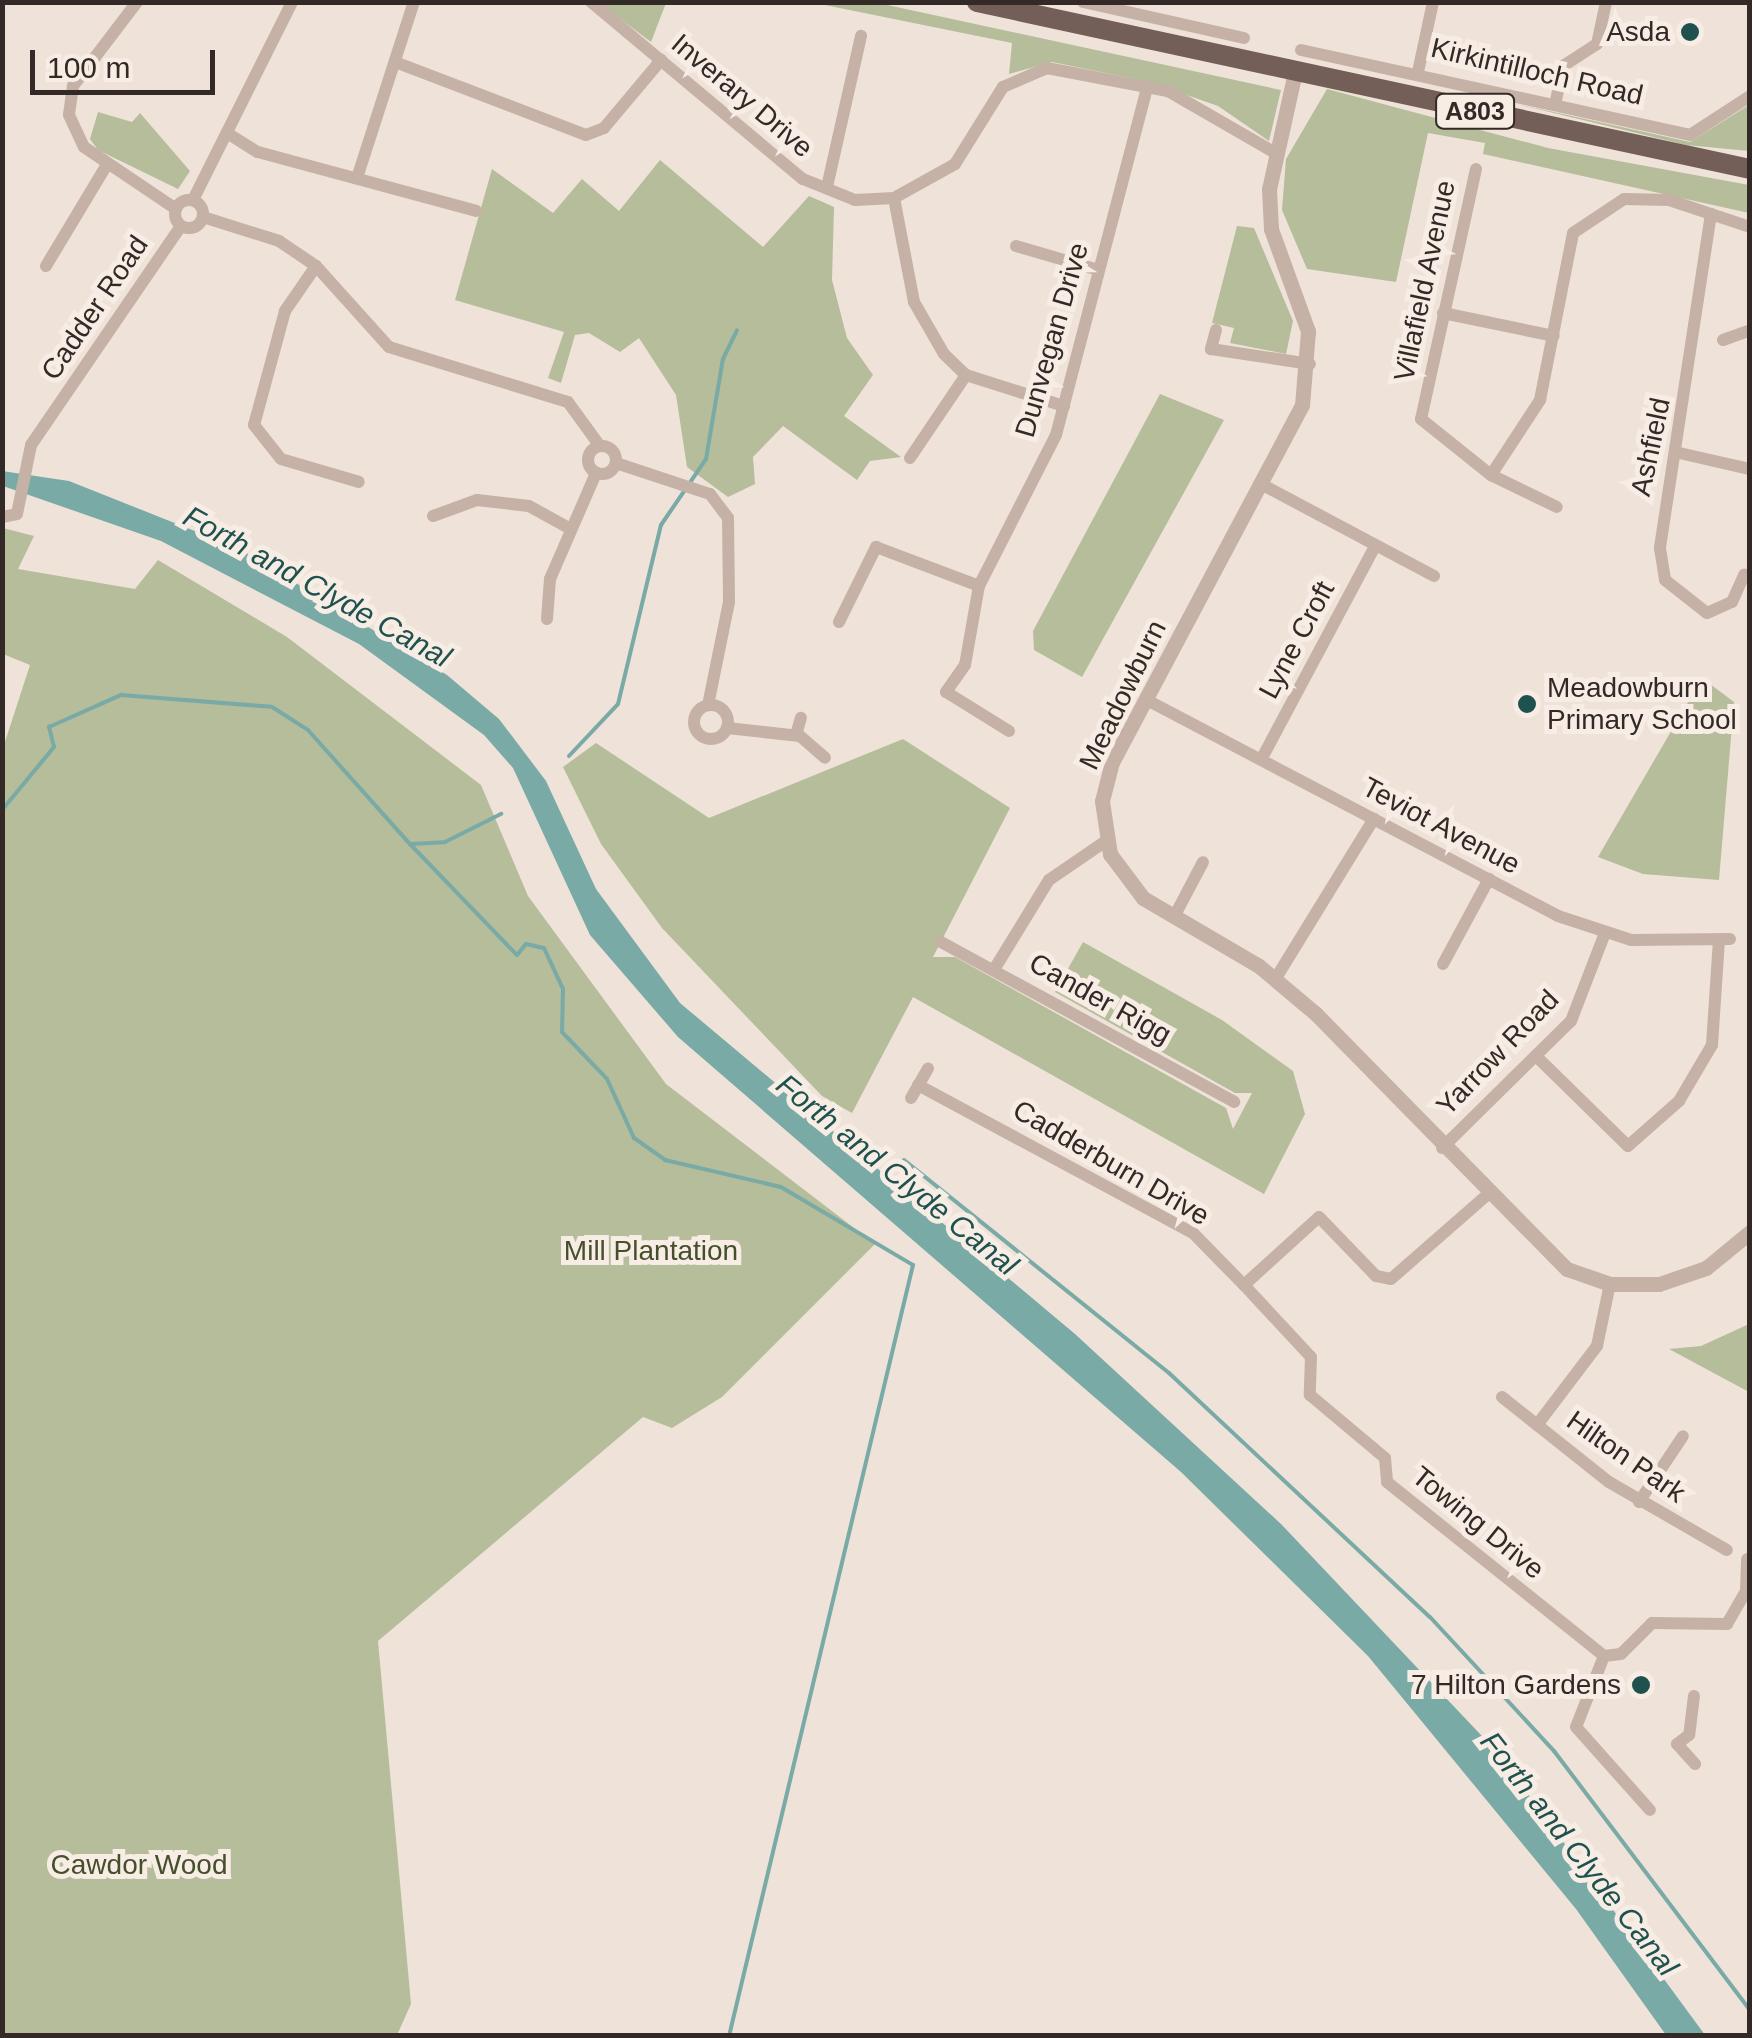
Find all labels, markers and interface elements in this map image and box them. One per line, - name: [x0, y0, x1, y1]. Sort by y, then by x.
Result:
- place label: Asda: [1606, 15, 1670, 49]
- marker: Asda: [1679, 21, 1701, 43]
- street label: Inverary Drive: [664, 27, 820, 165]
- scale bar: [35, 30, 220, 92]
- street label: Kirkintilloch Road: [1428, 31, 1646, 113]
- text: 100 m: [47, 51, 130, 84]
- road number: A803: [1435, 91, 1515, 131]
- street label: Villafield Avenue: [1387, 177, 1463, 385]
- street label: Cadder Road: [35, 230, 155, 386]
- street label: Dunvegan Drive: [1008, 239, 1096, 441]
- street label: Ashfield: [1624, 395, 1678, 499]
- water label: Forth and Clyde Canal: [177, 498, 457, 676]
- street label: Lyne Croft: [1252, 576, 1342, 704]
- street label: Meadowburn: [1072, 615, 1174, 775]
- place label: Meadowburn Primary School: [1547, 671, 1737, 737]
- marker: Meadowburn Primary School: [1516, 693, 1538, 715]
- street label: Teviot Avenue: [1356, 770, 1526, 882]
- street label: Cander Rigg: [1023, 946, 1177, 1052]
- street label: Yarrow Road: [1430, 983, 1566, 1123]
- water label: Forth and Clyde Canal: [769, 1067, 1025, 1283]
- street label: Cadderburn Drive: [1007, 1093, 1215, 1233]
- park label: Mill Plantation: [564, 1234, 738, 1268]
- street label: Hilton Park: [1560, 1404, 1692, 1510]
- street label: Towing Drive: [1405, 1460, 1551, 1586]
- place label: 7 Hilton Gardens: [1411, 1668, 1621, 1702]
- marker: 7 Hilton Gardens: [1630, 1674, 1652, 1696]
- water label: Forth and Clyde Canal: [1472, 1725, 1686, 1983]
- park label: Cawdor Wood: [51, 1848, 227, 1882]

